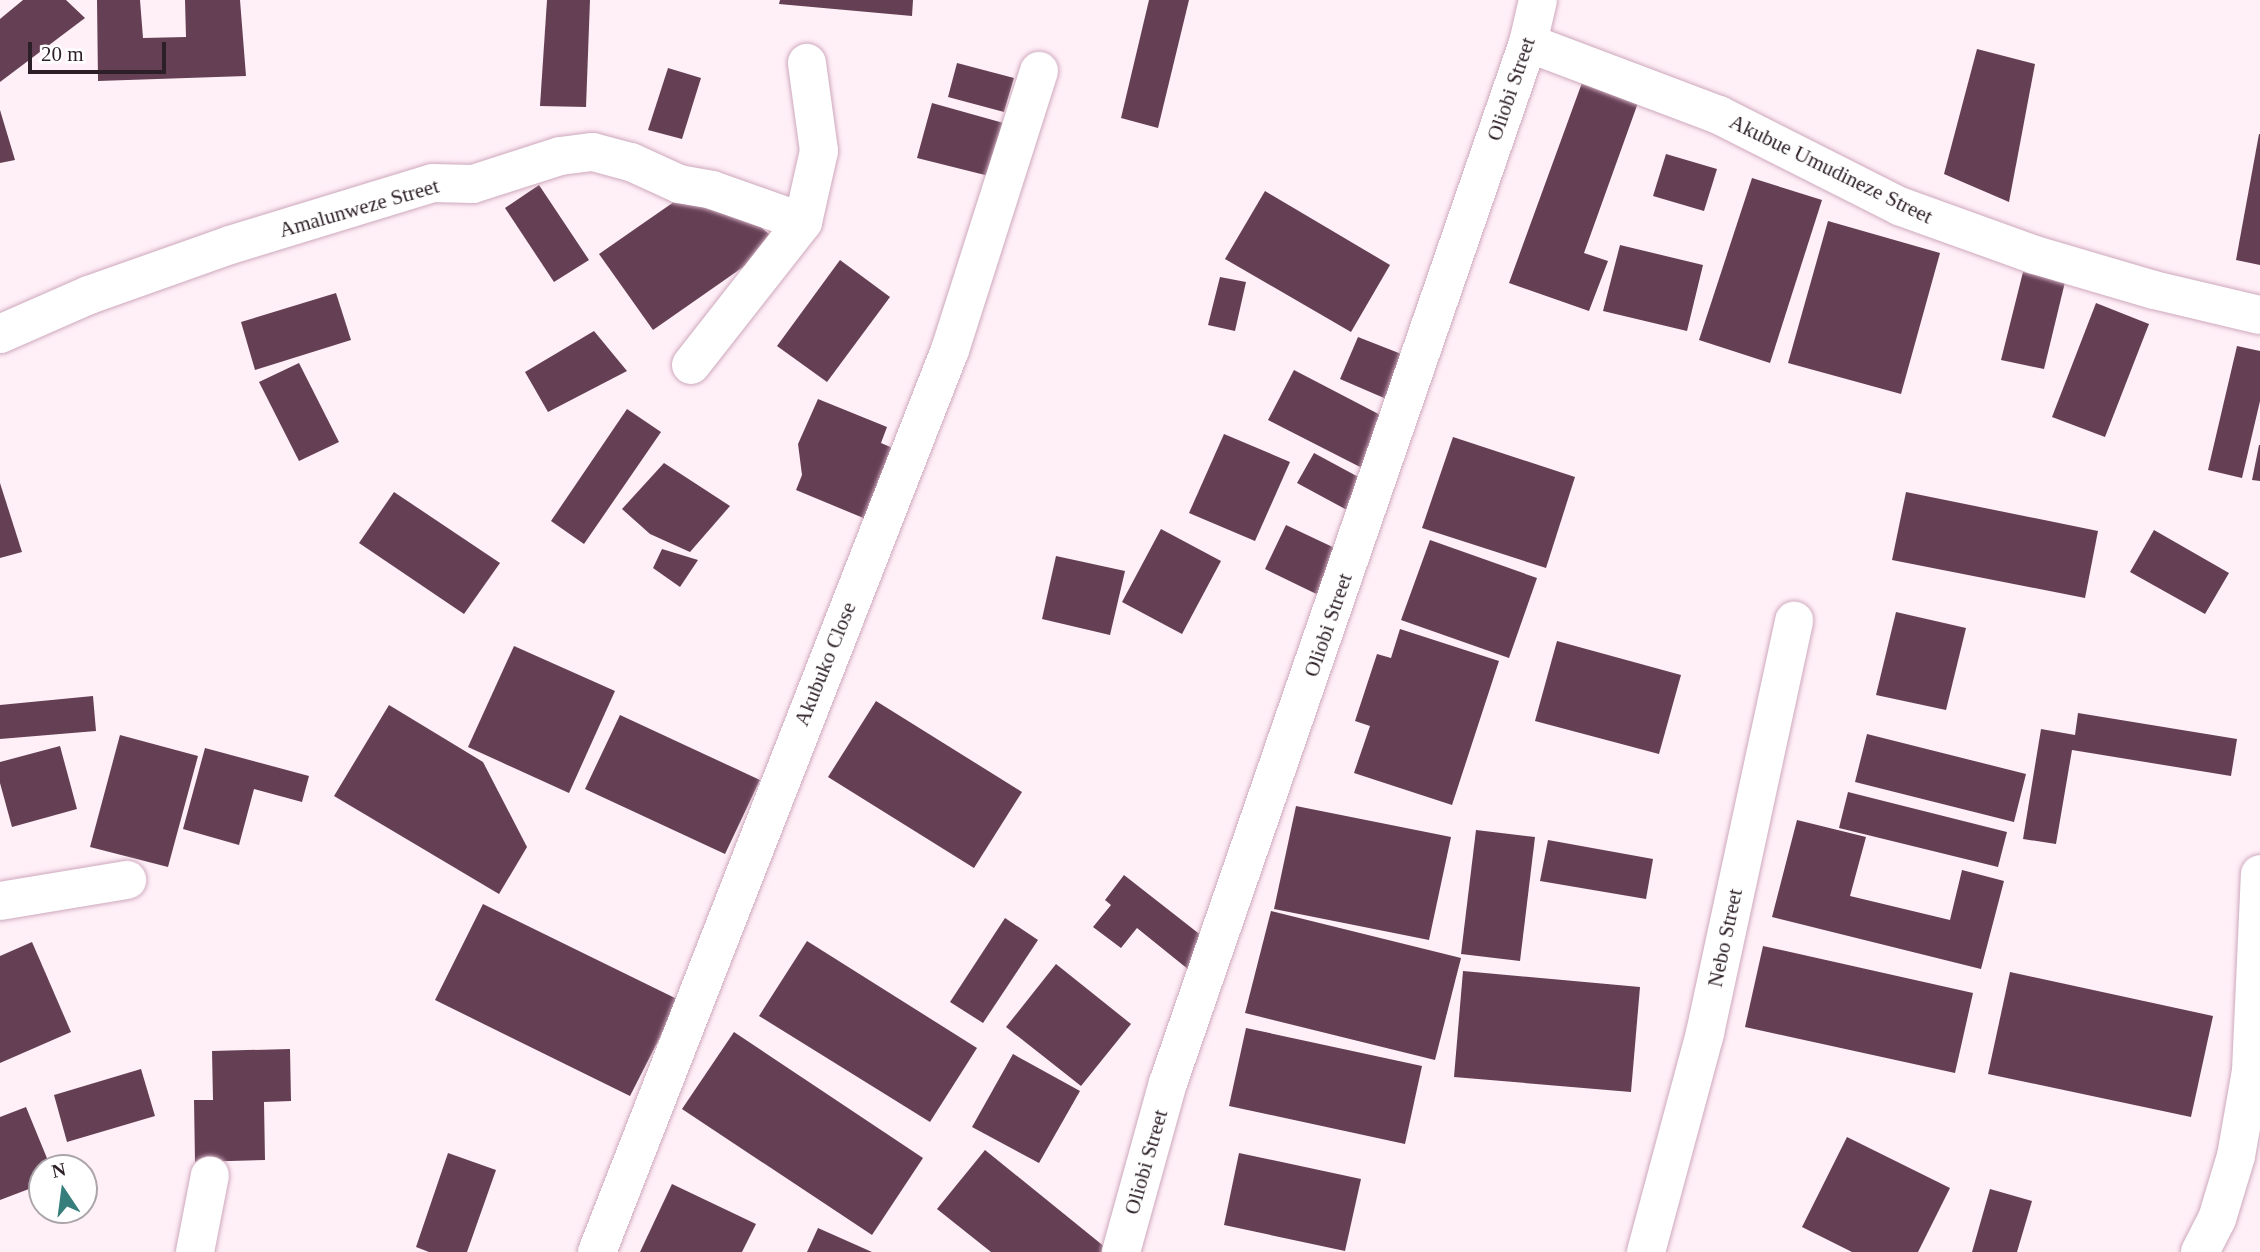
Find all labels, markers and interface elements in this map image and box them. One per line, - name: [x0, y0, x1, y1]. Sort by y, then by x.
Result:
- scale bar: [32, 28, 170, 72]
- street label: Oliobi Street: [1482, 34, 1540, 144]
- text: 20 m: [41, 42, 84, 66]
- street label: Akubue Umudineze Street: [1725, 109, 1937, 229]
- street label: Amalunweze Street: [276, 173, 442, 243]
- street label: Oliobi Street: [1299, 570, 1357, 680]
- street label: Akubuko Close: [789, 598, 861, 730]
- street label: Nebo Street: [1702, 887, 1748, 989]
- street label: Oliobi Street: [1119, 1107, 1173, 1217]
- north arrow: [28, 1154, 98, 1224]
- text: N: [50, 1158, 68, 1182]

